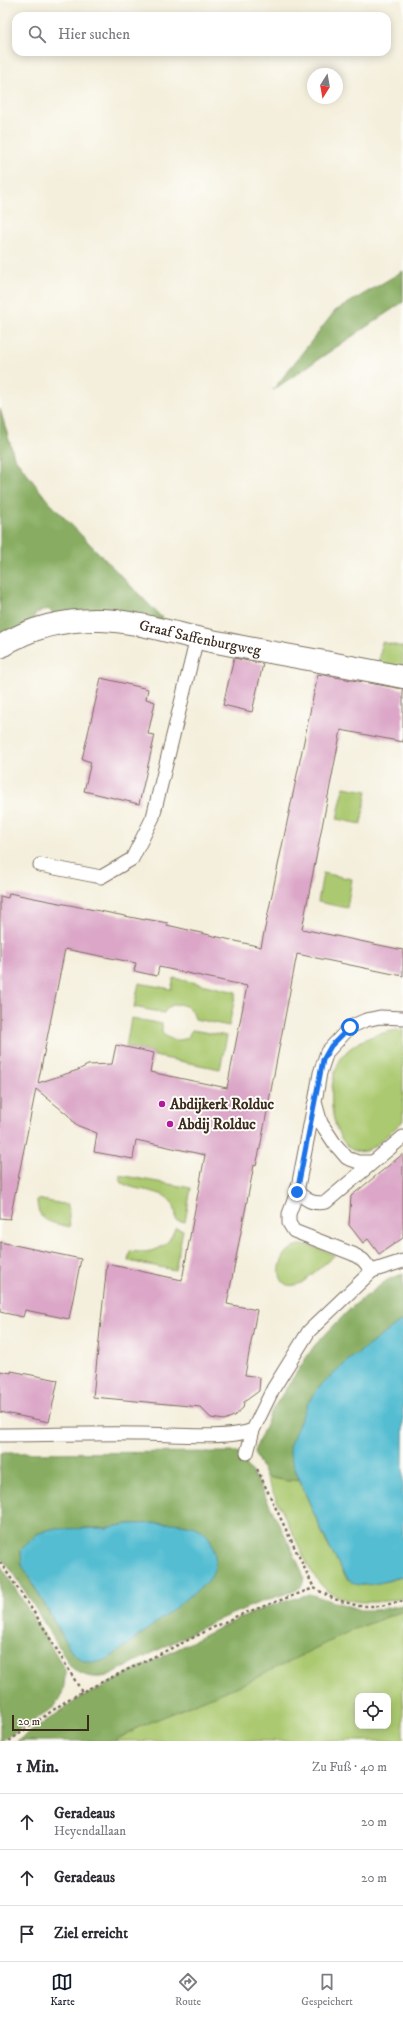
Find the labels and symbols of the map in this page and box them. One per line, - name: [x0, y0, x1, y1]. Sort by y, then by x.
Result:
- north arrow: [307, 68, 343, 104]
- street label: Graaf Saffenburgweg: [137, 616, 263, 660]
- route start: [341, 1018, 359, 1036]
- place label: Abdijkerk Rolduc: [169, 1095, 275, 1114]
- marker: Abdijkerk Rolduc: [157, 1099, 167, 1109]
- place label: Abdij Rolduc: [177, 1115, 256, 1134]
- marker: Abdij Rolduc: [165, 1119, 175, 1129]
- route end: [288, 1183, 306, 1201]
- scale bar: [12, 1713, 89, 1732]

